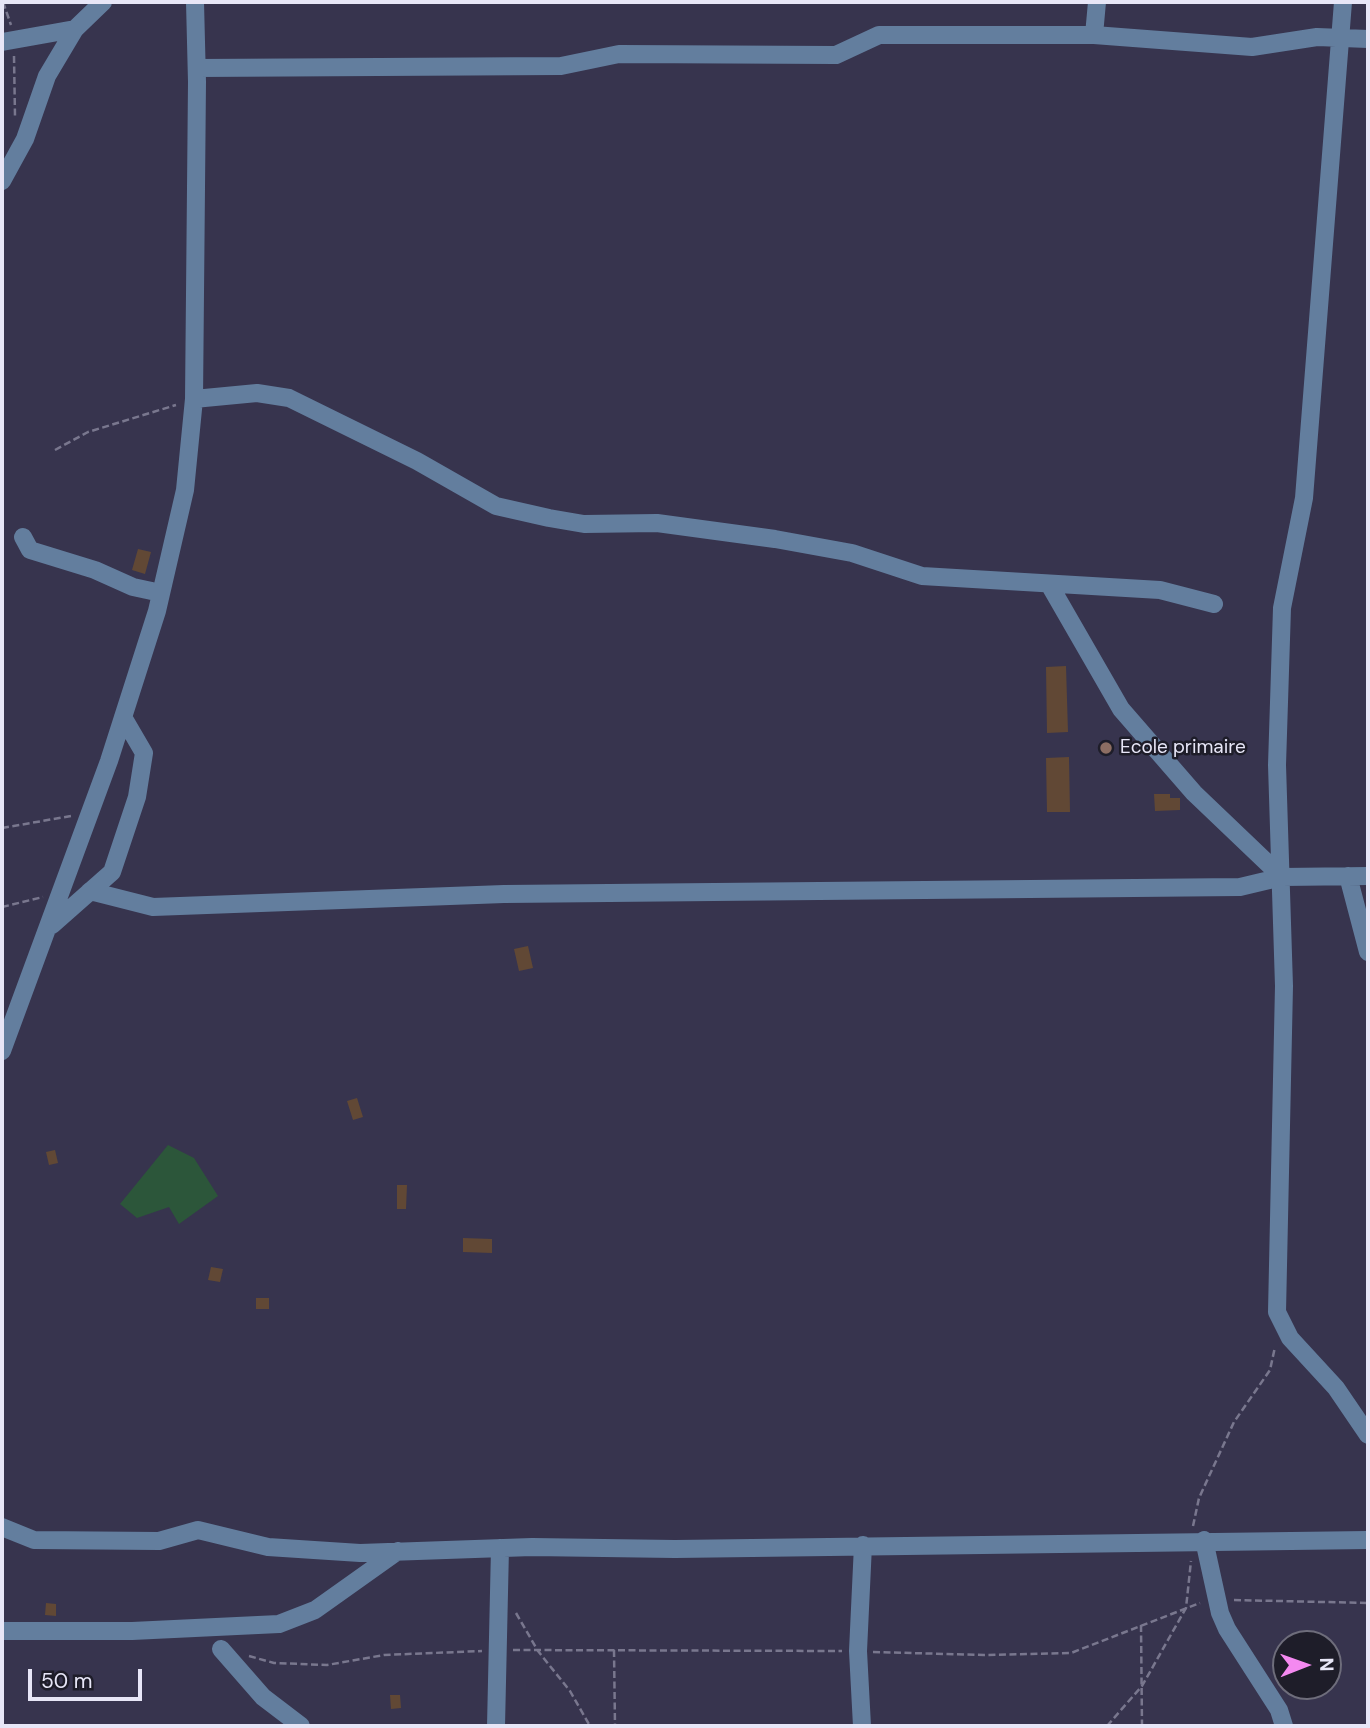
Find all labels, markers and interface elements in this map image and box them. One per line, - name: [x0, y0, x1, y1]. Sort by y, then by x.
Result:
- place label: Ecole primaire: [1120, 737, 1246, 759]
- marker: Ecole primaire: [1098, 740, 1114, 756]
- north arrow: [1272, 1630, 1342, 1700]
- scale bar: [32, 1654, 145, 1698]
- text: N: [1314, 1658, 1339, 1672]
- text: 50 m: [41, 1667, 92, 1695]

